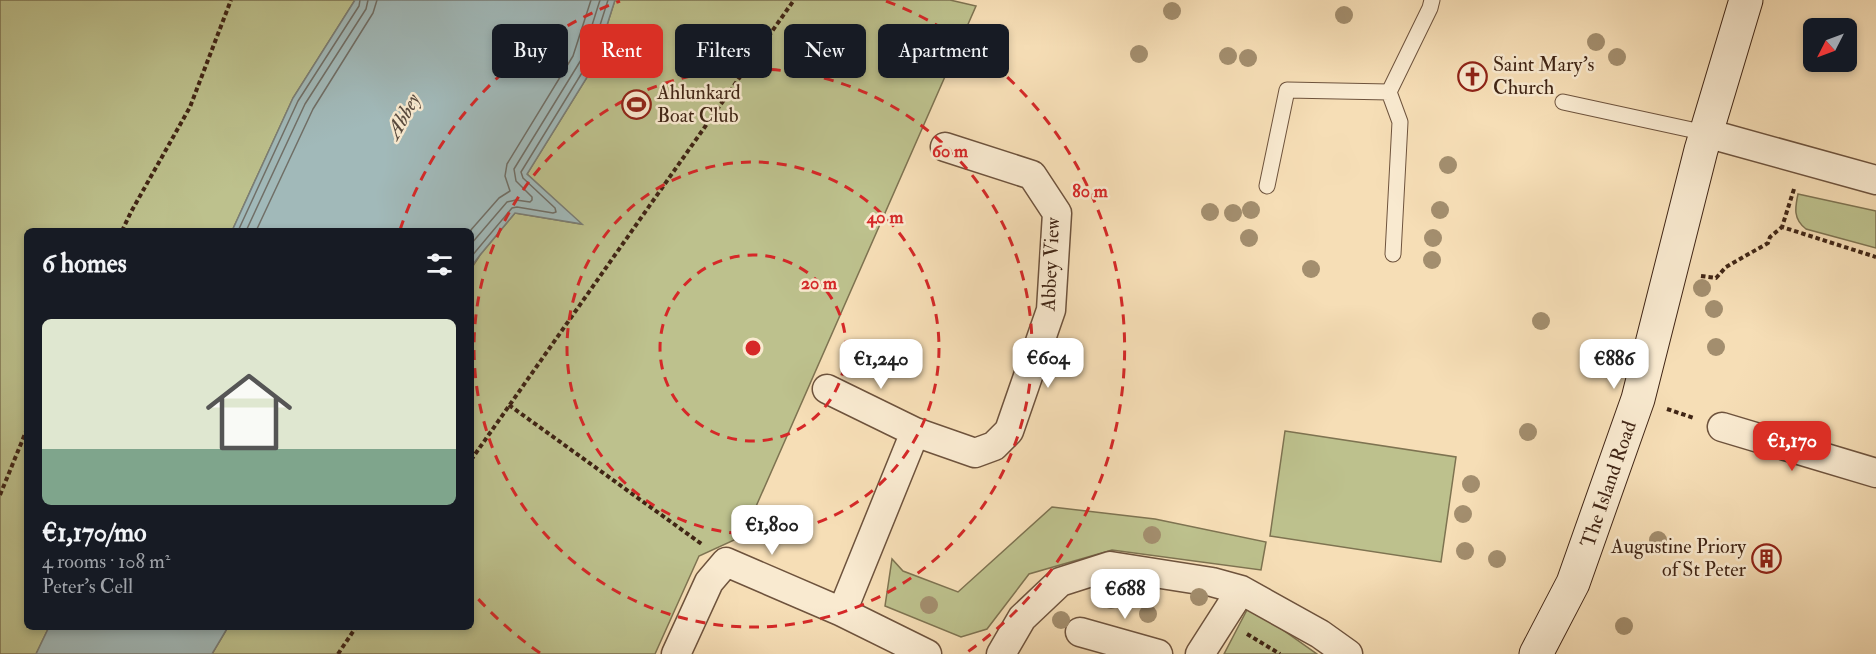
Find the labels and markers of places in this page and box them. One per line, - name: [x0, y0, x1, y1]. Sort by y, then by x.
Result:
- place label: Saint Mary's Church: [1493, 52, 1594, 100]
- church icon: Saint Mary's Church: [1456, 60, 1488, 92]
- place label: Ahlunkard Boat Club: [656, 80, 741, 128]
- sports icon: Ahlunkard Boat Club: [620, 88, 652, 120]
- centre of rings: [743, 338, 763, 358]
- pin: €604: [1012, 338, 1084, 389]
- pin: €1,240: [832, 339, 930, 390]
- pin: €886: [1578, 339, 1650, 390]
- pin: €1,170: [1743, 421, 1841, 472]
- pin: €1,800: [723, 505, 821, 556]
- place label: Augustine Priory of St Peter: [1610, 534, 1747, 582]
- building icon: Augustine Priory of St Peter: [1751, 542, 1783, 574]
- pin: €688: [1089, 569, 1161, 620]

